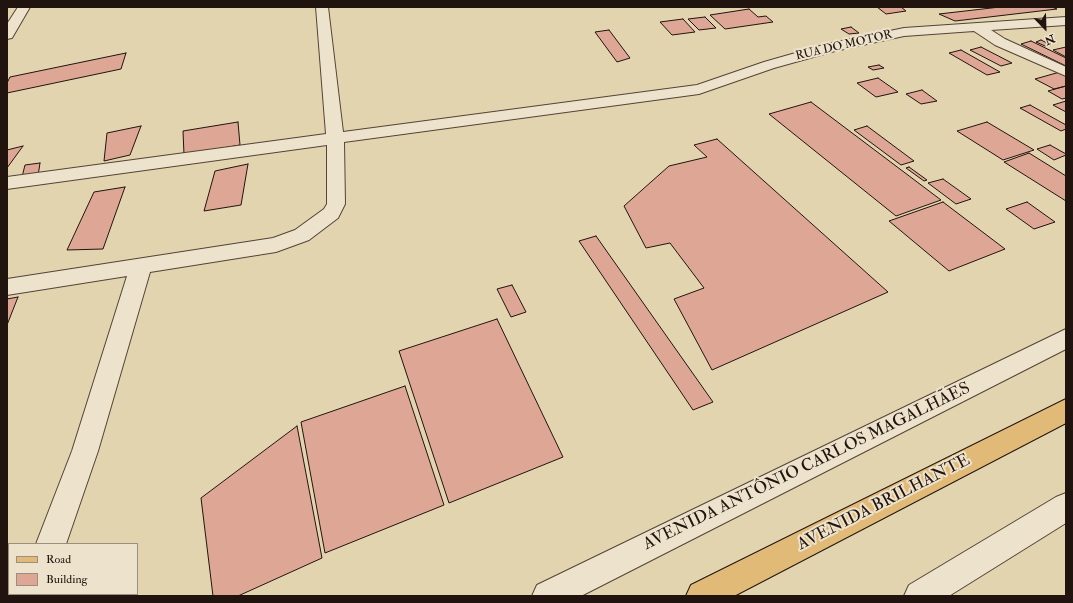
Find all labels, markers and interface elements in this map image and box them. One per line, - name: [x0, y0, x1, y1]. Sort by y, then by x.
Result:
- north arrow: [1025, 8, 1065, 48]
- street label: RUA DO MOTOR: [794, 28, 894, 64]
- text: N: [1043, 32, 1057, 47]
- street label: AVENIDA ANTÔNIO CARLOS MAGALHÃES: [640, 379, 974, 555]
- street label: AVENIDA BRILHANTE: [794, 450, 974, 556]
- legend: [8, 543, 138, 595]
- text: Road: [46, 552, 71, 567]
- text: Building: [46, 572, 87, 587]

